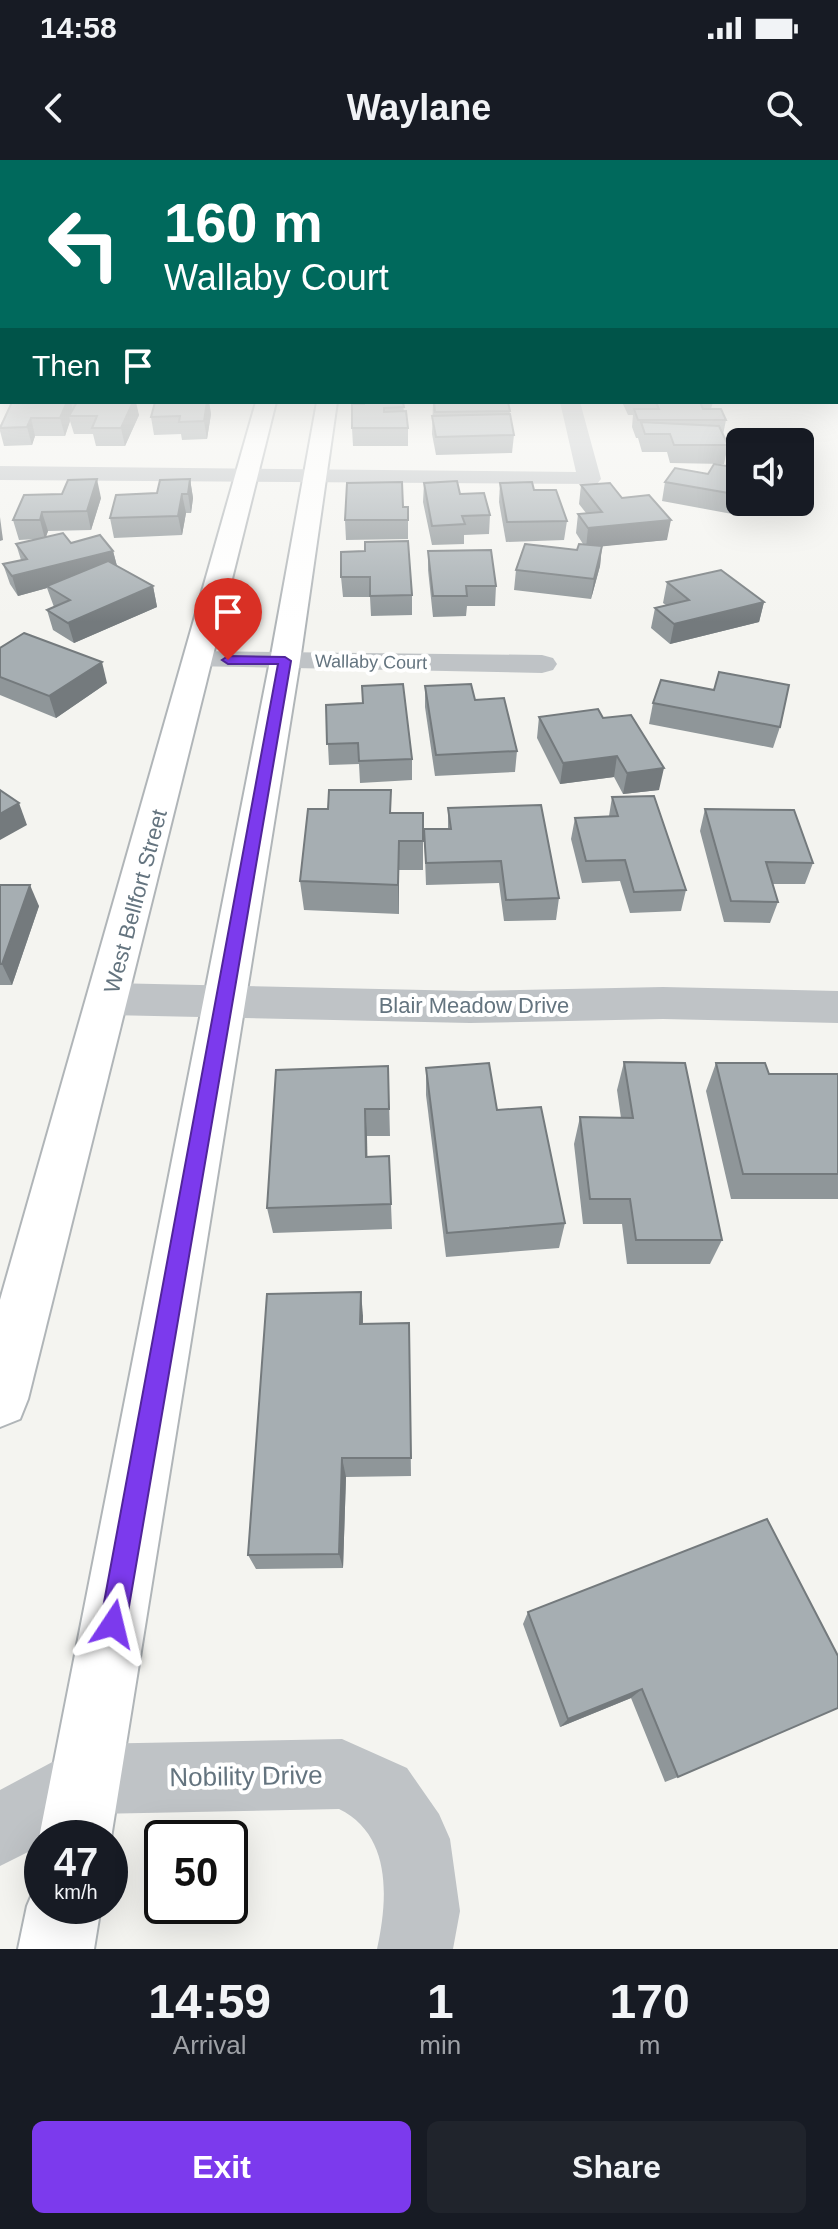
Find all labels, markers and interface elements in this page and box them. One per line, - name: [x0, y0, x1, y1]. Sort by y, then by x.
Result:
- text: 14:58: [40, 11, 117, 44]
- icon: back: [32, 86, 76, 130]
- icon: search: [762, 86, 806, 130]
- text: Waylane: [347, 87, 491, 128]
- text: 160 m: [164, 191, 323, 254]
- icon: left: [32, 192, 136, 296]
- text: Wallaby Court: [164, 257, 389, 298]
- icon: arrive: [116, 344, 160, 388]
- text: Then: [32, 349, 100, 382]
- map controls: [726, 428, 814, 516]
- button: sound: [726, 428, 814, 516]
- pin: [194, 578, 262, 660]
- icon: arrive: [206, 590, 250, 634]
- street label: Wallaby Court: [315, 651, 427, 673]
- street label: West Bellfort Street: [99, 807, 172, 996]
- street label: Blair Meadow Drive: [379, 993, 569, 1018]
- position arrow: [71, 1582, 155, 1666]
- street label: Nobility Drive: [169, 1760, 323, 1792]
- speed limit sign: 50: [144, 1820, 248, 1924]
- text: 47: [54, 1840, 98, 1884]
- text: km/h: [54, 1881, 98, 1903]
- text: 14:59: [148, 1975, 271, 2028]
- text: 1: [427, 1975, 454, 2028]
- text: 170: [610, 1975, 690, 2028]
- text: Arrival: [173, 2030, 247, 2060]
- text: min: [419, 2030, 461, 2060]
- text: m: [639, 2030, 660, 2060]
- button: Exit: [32, 2121, 411, 2213]
- button: Share: [427, 2121, 806, 2213]

